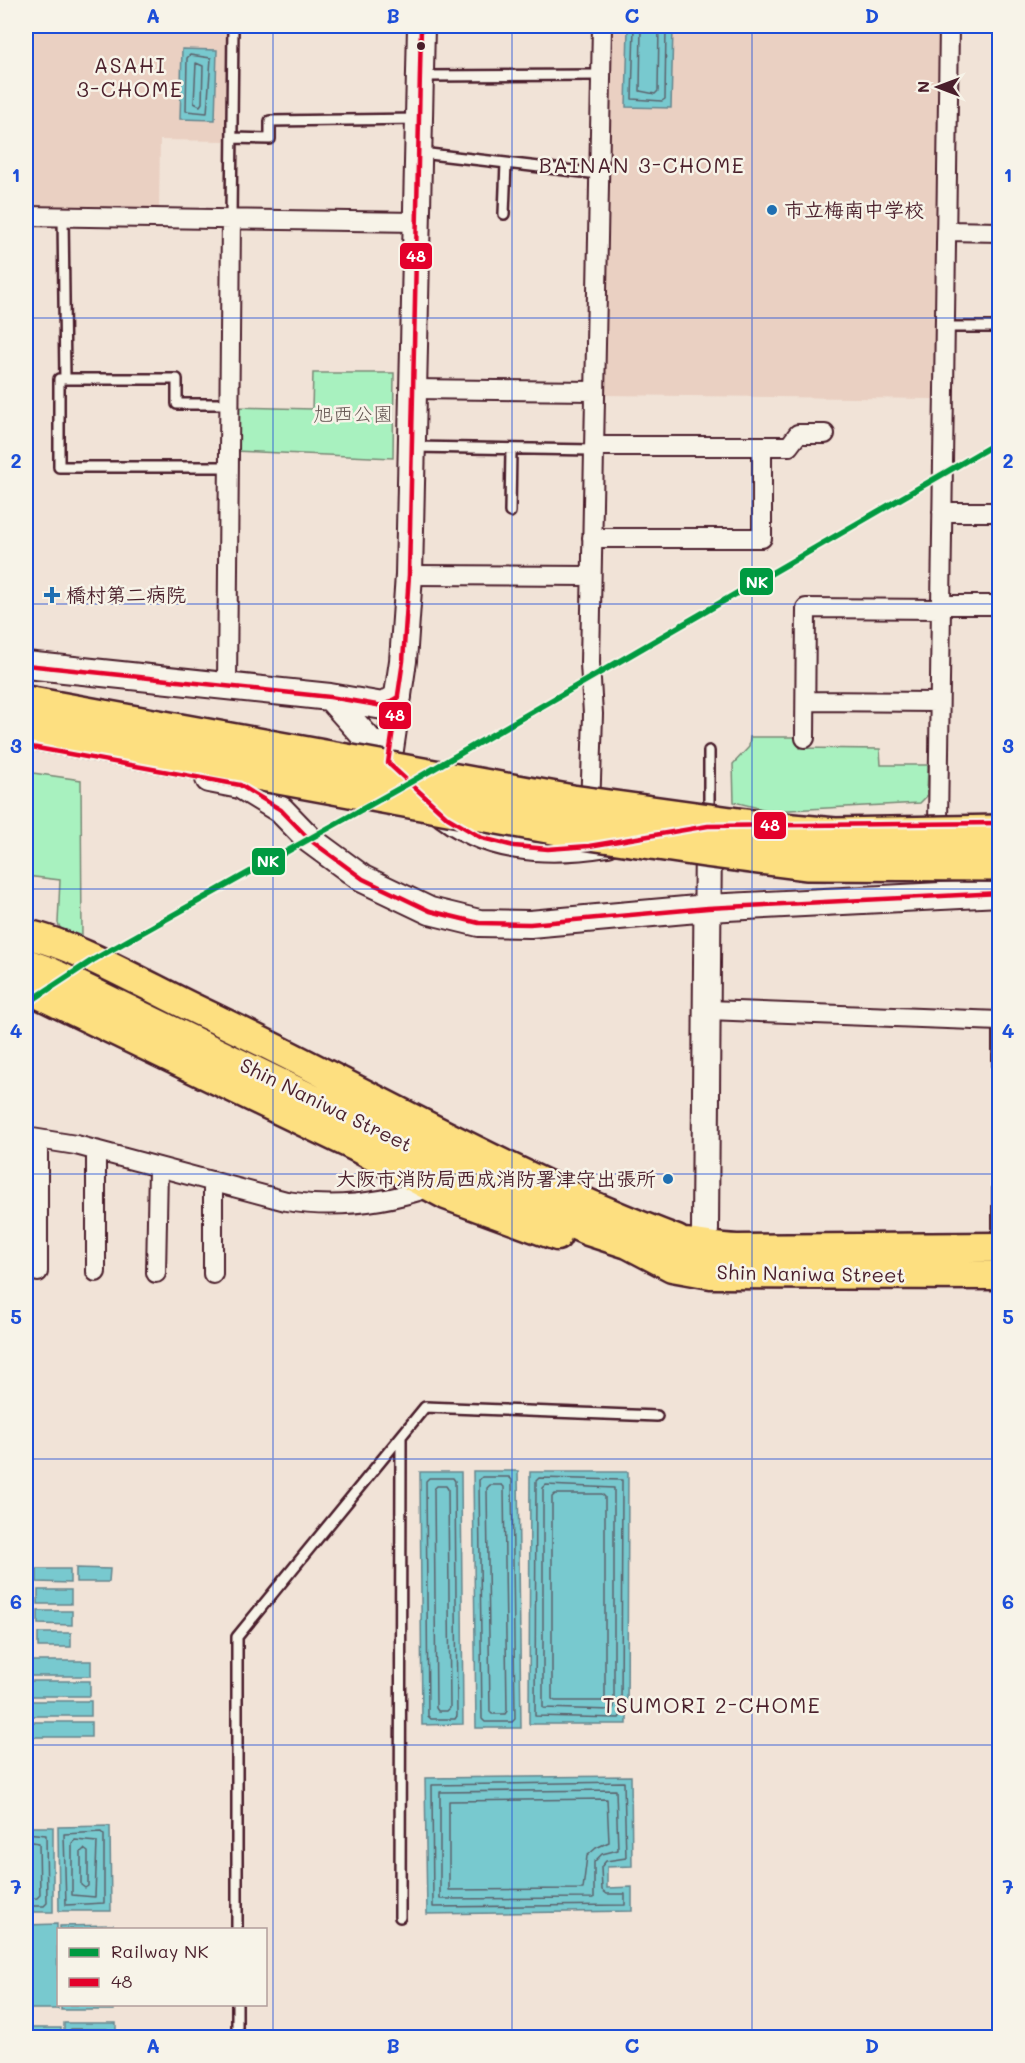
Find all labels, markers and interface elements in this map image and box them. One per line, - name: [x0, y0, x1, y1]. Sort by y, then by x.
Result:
- text: A: [146, 2, 160, 28]
- text: B: [386, 2, 400, 28]
- text: C: [625, 2, 640, 28]
- text: D: [865, 2, 879, 28]
- unlabelled marker: [415, 40, 427, 52]
- district label: ASAHI 3-CHOME: [76, 51, 184, 102]
- north arrow: [908, 57, 968, 117]
- text: N: [912, 81, 933, 93]
- district label: BAINAN 3-CHOME: [539, 151, 745, 178]
- text: 1: [12, 161, 20, 187]
- text: 1: [1004, 161, 1012, 187]
- place label: 市立梅南中学校: [784, 196, 924, 222]
- marker: 市立梅南中学校: [765, 203, 779, 217]
- line badge: 48: [399, 242, 433, 270]
- text: 48: [406, 245, 426, 266]
- park label: 旭西公園: [313, 400, 393, 426]
- text: 2: [10, 447, 22, 473]
- text: 2: [1002, 447, 1014, 473]
- line badge: NK: [739, 567, 774, 596]
- text: NK: [746, 571, 768, 592]
- place label: 橋村第二病院: [66, 581, 186, 607]
- marker: 橋村第二病院: [43, 586, 61, 604]
- line badge: 48: [378, 701, 412, 730]
- text: 48: [385, 704, 405, 725]
- text: 3: [10, 732, 22, 758]
- text: 3: [1002, 732, 1014, 758]
- line badge: 48: [753, 811, 787, 840]
- text: 48: [760, 814, 780, 835]
- line badge: NK: [251, 847, 286, 876]
- text: NK: [257, 850, 279, 871]
- text: 4: [10, 1017, 23, 1043]
- text: 4: [1002, 1017, 1015, 1043]
- street label: Shin Naniwa Street: [236, 1051, 417, 1157]
- place label: 大阪市消防局西成消防署津守出張所: [336, 1165, 656, 1191]
- marker: 大阪市消防局西成消防署津守出張所: [661, 1172, 675, 1186]
- street label: Shin Naniwa Street: [717, 1258, 906, 1288]
- text: 5: [10, 1303, 22, 1329]
- text: 5: [1002, 1303, 1014, 1329]
- text: 6: [10, 1588, 22, 1614]
- text: 6: [1002, 1588, 1014, 1614]
- district label: TSUMORI 2-CHOME: [603, 1691, 821, 1718]
- text: 7: [10, 1873, 22, 1899]
- text: 7: [1002, 1873, 1014, 1899]
- legend: [57, 1928, 267, 2006]
- text: Railway NK: [111, 1939, 208, 1963]
- text: 48: [111, 1969, 133, 1993]
- text: A: [146, 2032, 160, 2058]
- text: B: [386, 2032, 400, 2058]
- text: C: [625, 2032, 640, 2058]
- text: D: [865, 2032, 879, 2058]

